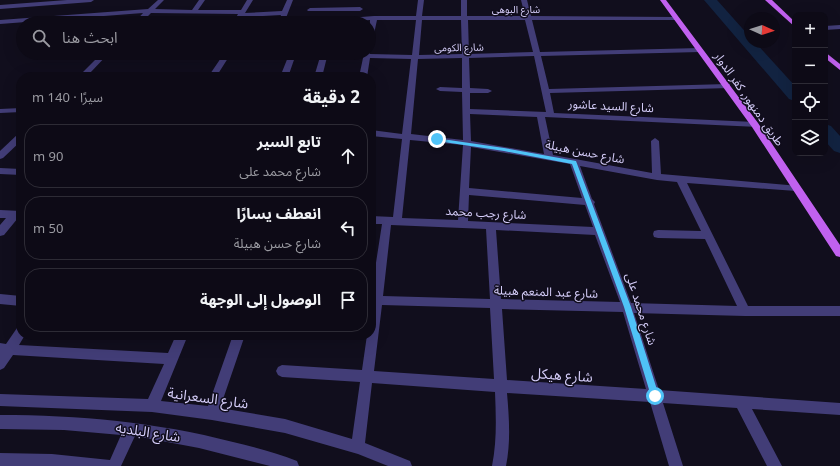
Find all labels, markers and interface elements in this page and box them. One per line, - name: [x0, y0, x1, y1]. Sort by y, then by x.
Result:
- street label: شارع البوهى: [492, 2, 540, 17]
- north arrow: [744, 12, 780, 48]
- map controls: [792, 12, 828, 156]
- button: +: [792, 12, 828, 48]
- search box: [16, 16, 376, 60]
- icon: search: [30, 27, 52, 49]
- text: ابحث هنا: [62, 27, 118, 47]
- street label: شارع الكومى: [434, 40, 484, 55]
- street label: طريق دمنهور, كفر الدوار: [710, 47, 788, 149]
- button: −: [792, 48, 828, 84]
- button: locate: [792, 84, 828, 120]
- text: 2 دقيقة: [303, 85, 360, 108]
- text: سيرًا · 140 m: [32, 88, 103, 106]
- street label: شارع السيد عاشور: [567, 95, 654, 117]
- button: layers: [792, 120, 828, 156]
- route end: [428, 130, 446, 148]
- text: تابع السير: [257, 131, 321, 151]
- street label: شارع حسن هبيلة: [544, 135, 626, 169]
- icon: ahead: [337, 145, 359, 167]
- text: 90 m: [33, 147, 63, 165]
- text: شارع محمد على: [239, 162, 321, 180]
- street label: شارع رجب محمد: [445, 202, 527, 224]
- text: انعطف يسارًا: [237, 203, 321, 223]
- icon: left: [337, 217, 359, 239]
- text: 50 m: [33, 219, 63, 237]
- text: شارع حسن هبيلة: [234, 234, 321, 252]
- street label: شارع محمد على: [621, 270, 661, 348]
- street label: شارع عبد المنعم هبيلة: [494, 281, 598, 303]
- text: الوصول إلى الوجهة: [200, 289, 321, 309]
- icon: arrive: [337, 289, 359, 311]
- street label: شارع هيكل: [531, 363, 593, 388]
- street label: شارع السعرانية: [166, 382, 250, 415]
- route start: [646, 387, 664, 405]
- street label: شارع البلديه: [114, 417, 182, 448]

